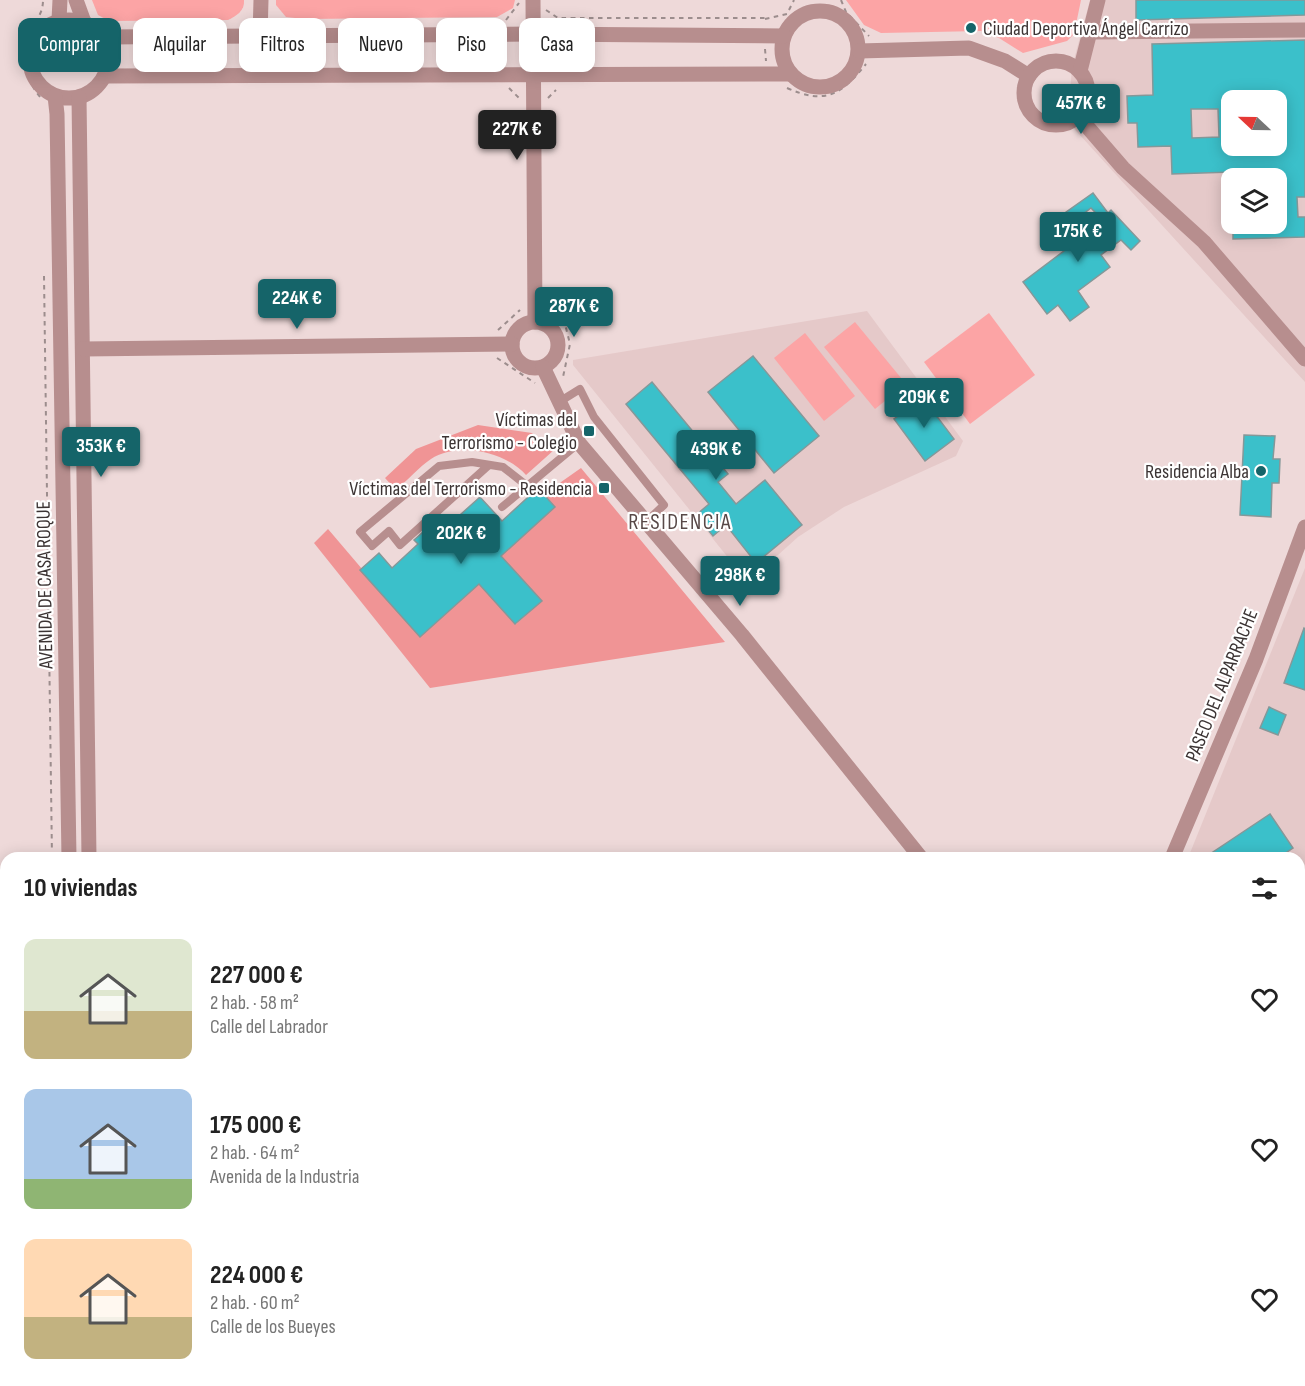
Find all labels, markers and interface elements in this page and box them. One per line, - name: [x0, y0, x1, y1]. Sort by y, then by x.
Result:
- place label: Ciudad Deportiva Ángel Carrizo: [983, 17, 1189, 41]
- chip: Comprar: [18, 18, 121, 72]
- chip: Alquilar: [133, 18, 227, 72]
- chip: Filtros: [239, 18, 326, 72]
- chip: Nuevo: [338, 18, 424, 72]
- chip: Piso: [436, 18, 507, 72]
- chip: Casa: [519, 18, 595, 72]
- marker: Ciudad Deportiva Ángel Carrizo: [964, 21, 978, 35]
- pin: 457K €: [1032, 84, 1130, 135]
- north arrow: [1221, 90, 1287, 156]
- map controls: [1221, 90, 1287, 234]
- text: 457K €: [1056, 91, 1106, 115]
- pin: 227K €: [468, 110, 566, 161]
- text: 227K €: [492, 117, 542, 141]
- button: layers: [1221, 168, 1287, 234]
- pin: 175K €: [1029, 212, 1127, 263]
- text: 175K €: [1054, 219, 1102, 243]
- pin: 224K €: [248, 279, 346, 330]
- text: 224K €: [272, 286, 322, 310]
- pin: 287K €: [525, 287, 623, 338]
- text: 287K €: [549, 294, 599, 318]
- pin: 209K €: [875, 378, 973, 429]
- text: 209K €: [899, 385, 949, 409]
- place label: Víctimas del Terrorismo - Colegio: [442, 408, 577, 455]
- marker: Víctimas del Terrorismo - Colegio: [582, 424, 596, 438]
- pin: 353K €: [52, 427, 150, 478]
- pin: 439K €: [667, 430, 765, 481]
- text: 353K €: [76, 434, 126, 458]
- text: 439K €: [691, 437, 741, 461]
- place label: Residencia Alba: [1145, 460, 1249, 484]
- marker: Residencia Alba: [1254, 464, 1268, 478]
- place label: Víctimas del Terrorismo - Residencia: [349, 477, 592, 501]
- marker: Víctimas del Terrorismo - Residencia: [597, 481, 611, 495]
- street label: AVENIDA DE CASA ROQUE: [32, 501, 58, 670]
- district label: RESIDENCIA: [628, 509, 732, 536]
- pin: 202K €: [412, 514, 510, 565]
- text: 202K €: [436, 521, 486, 545]
- pin: 298K €: [691, 556, 789, 607]
- text: 298K €: [715, 563, 765, 587]
- street label: PASEO DEL ALPARRACHE: [1180, 606, 1263, 765]
- icon: filters: [1248, 872, 1281, 905]
- text: 10 viviendas: [24, 873, 138, 904]
- text: 227 000 €: [210, 960, 303, 991]
- icon: home: [72, 963, 144, 1035]
- icon: heart: [1248, 983, 1281, 1016]
- text: 2 hab. · 58 m²: [210, 991, 299, 1015]
- text: Calle del Labrador: [210, 1015, 328, 1039]
- text: 175 000 €: [210, 1110, 301, 1141]
- icon: home: [72, 1113, 144, 1185]
- icon: heart: [1248, 1133, 1281, 1166]
- text: 2 hab. · 64 m²: [210, 1141, 300, 1165]
- text: Avenida de la Industria: [210, 1165, 359, 1189]
- text: 224 000 €: [210, 1260, 303, 1291]
- icon: home: [72, 1263, 144, 1335]
- icon: heart: [1248, 1283, 1281, 1316]
- text: 2 hab. · 60 m²: [210, 1291, 300, 1315]
- text: Calle de los Bueyes: [210, 1315, 336, 1339]

